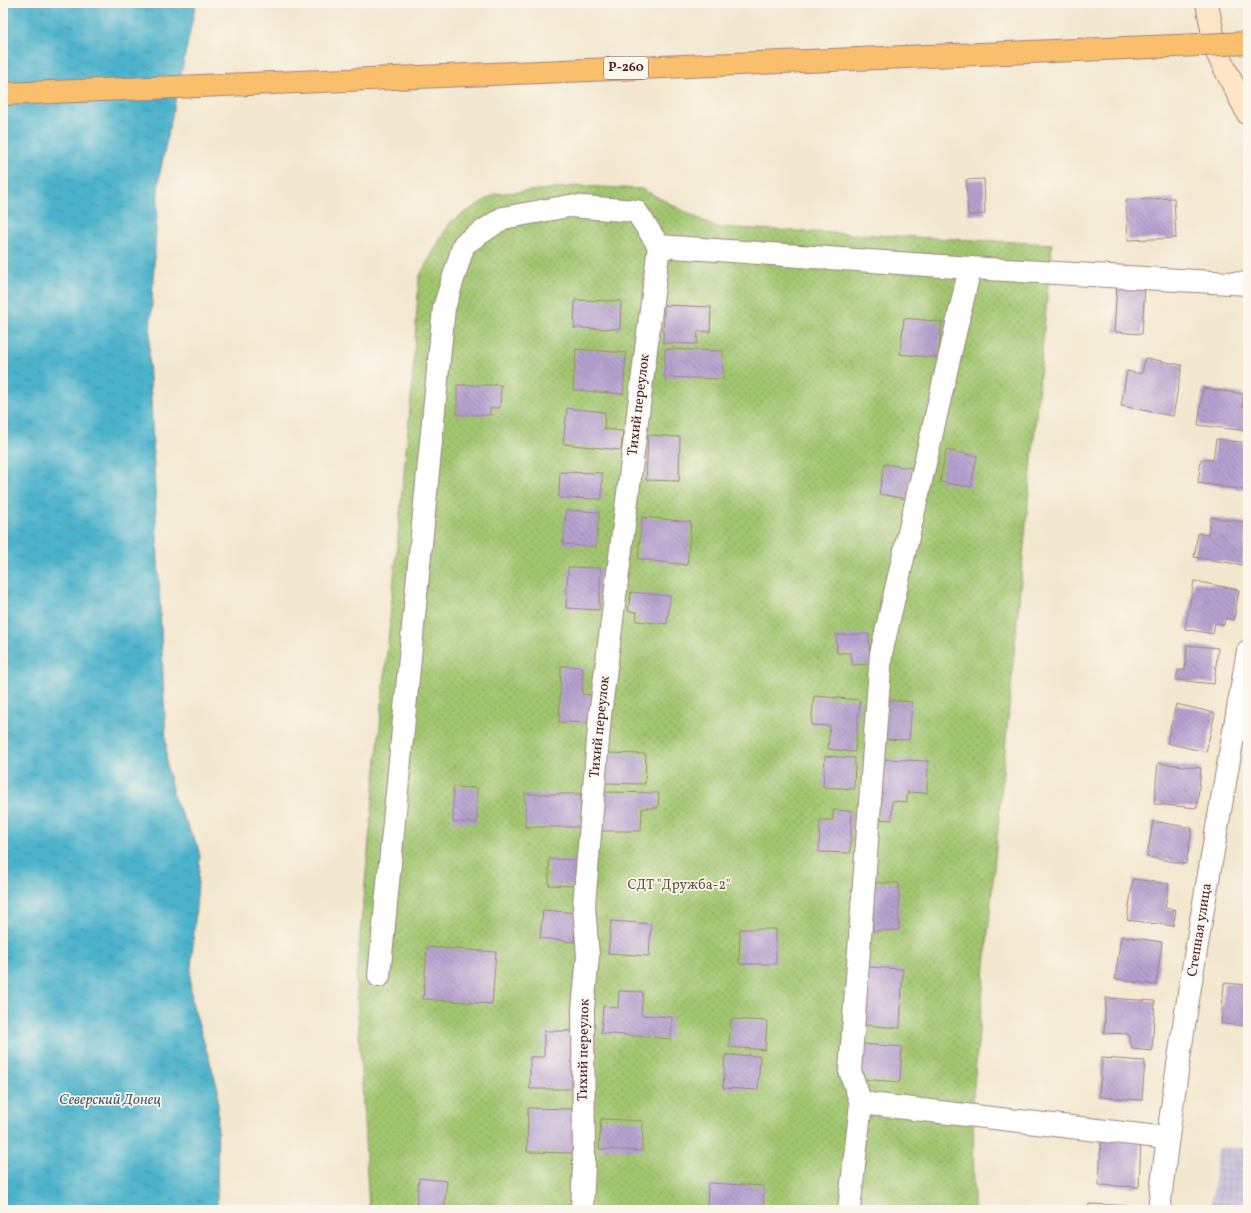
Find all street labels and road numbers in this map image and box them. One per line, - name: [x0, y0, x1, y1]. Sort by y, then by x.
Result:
- road number: Р-260: [604, 57, 648, 79]
- street label: Тихий переулок: [623, 353, 655, 457]
- street label: Тихий переулок: [585, 675, 615, 779]
- street label: Степная улица: [1183, 882, 1217, 978]
- street label: Тихий переулок: [574, 998, 594, 1101]

